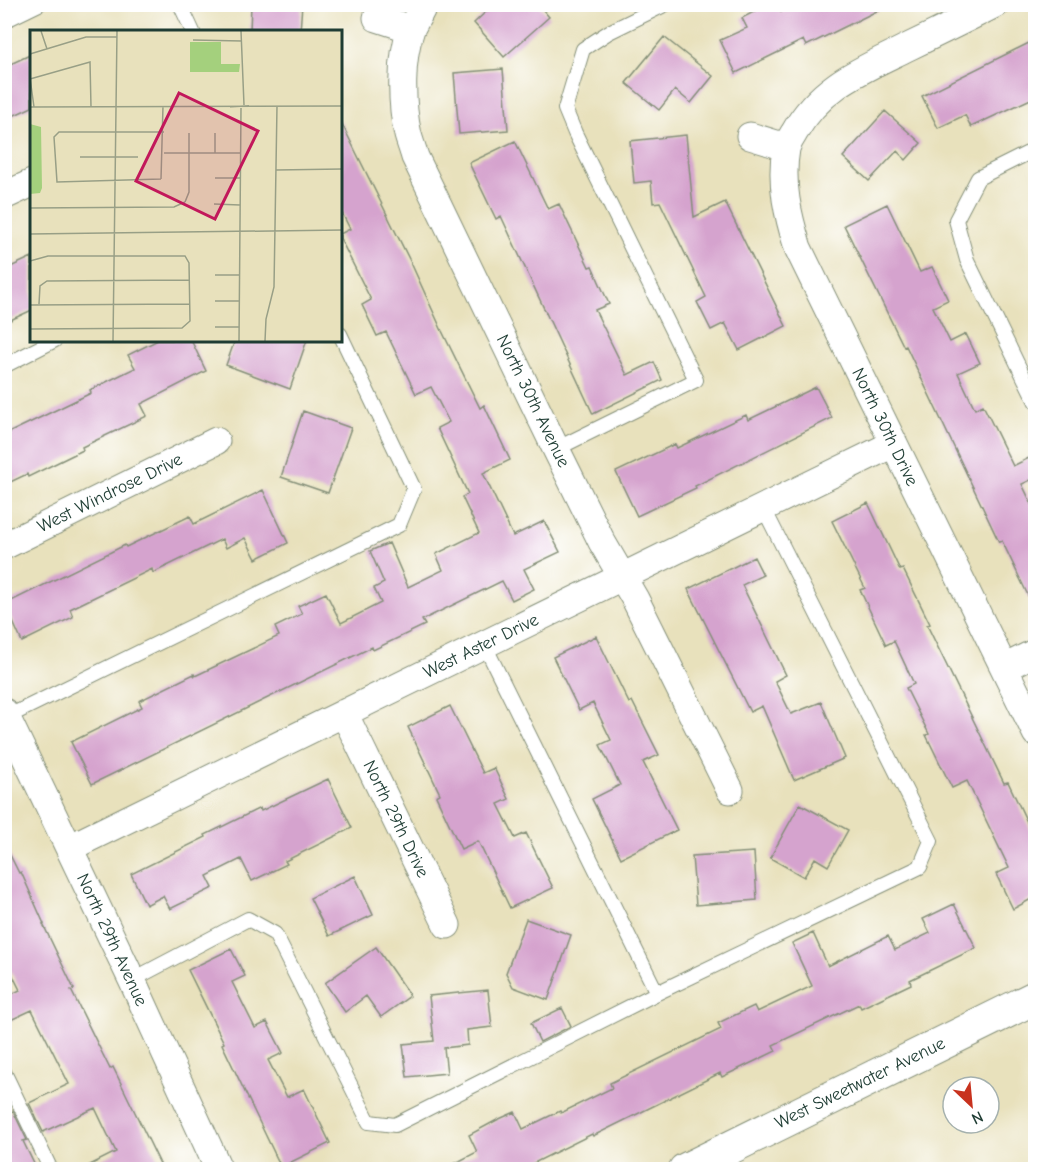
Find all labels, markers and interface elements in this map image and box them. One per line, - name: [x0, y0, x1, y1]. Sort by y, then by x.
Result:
- inset map: [30, 30, 342, 342]
- street label: North 30th Avenue: [492, 331, 574, 471]
- street label: North 30th Drive: [847, 364, 923, 490]
- street label: West Windrose Drive: [34, 449, 186, 537]
- street label: West Aster Drive: [420, 609, 542, 683]
- street label: North 29th Drive: [359, 757, 433, 881]
- street label: North 29th Avenue: [72, 870, 152, 1010]
- street label: West Sweetwater Avenue: [771, 1033, 949, 1133]
- north arrow: [941, 1075, 1001, 1135]
- text: N: [969, 1107, 986, 1128]

